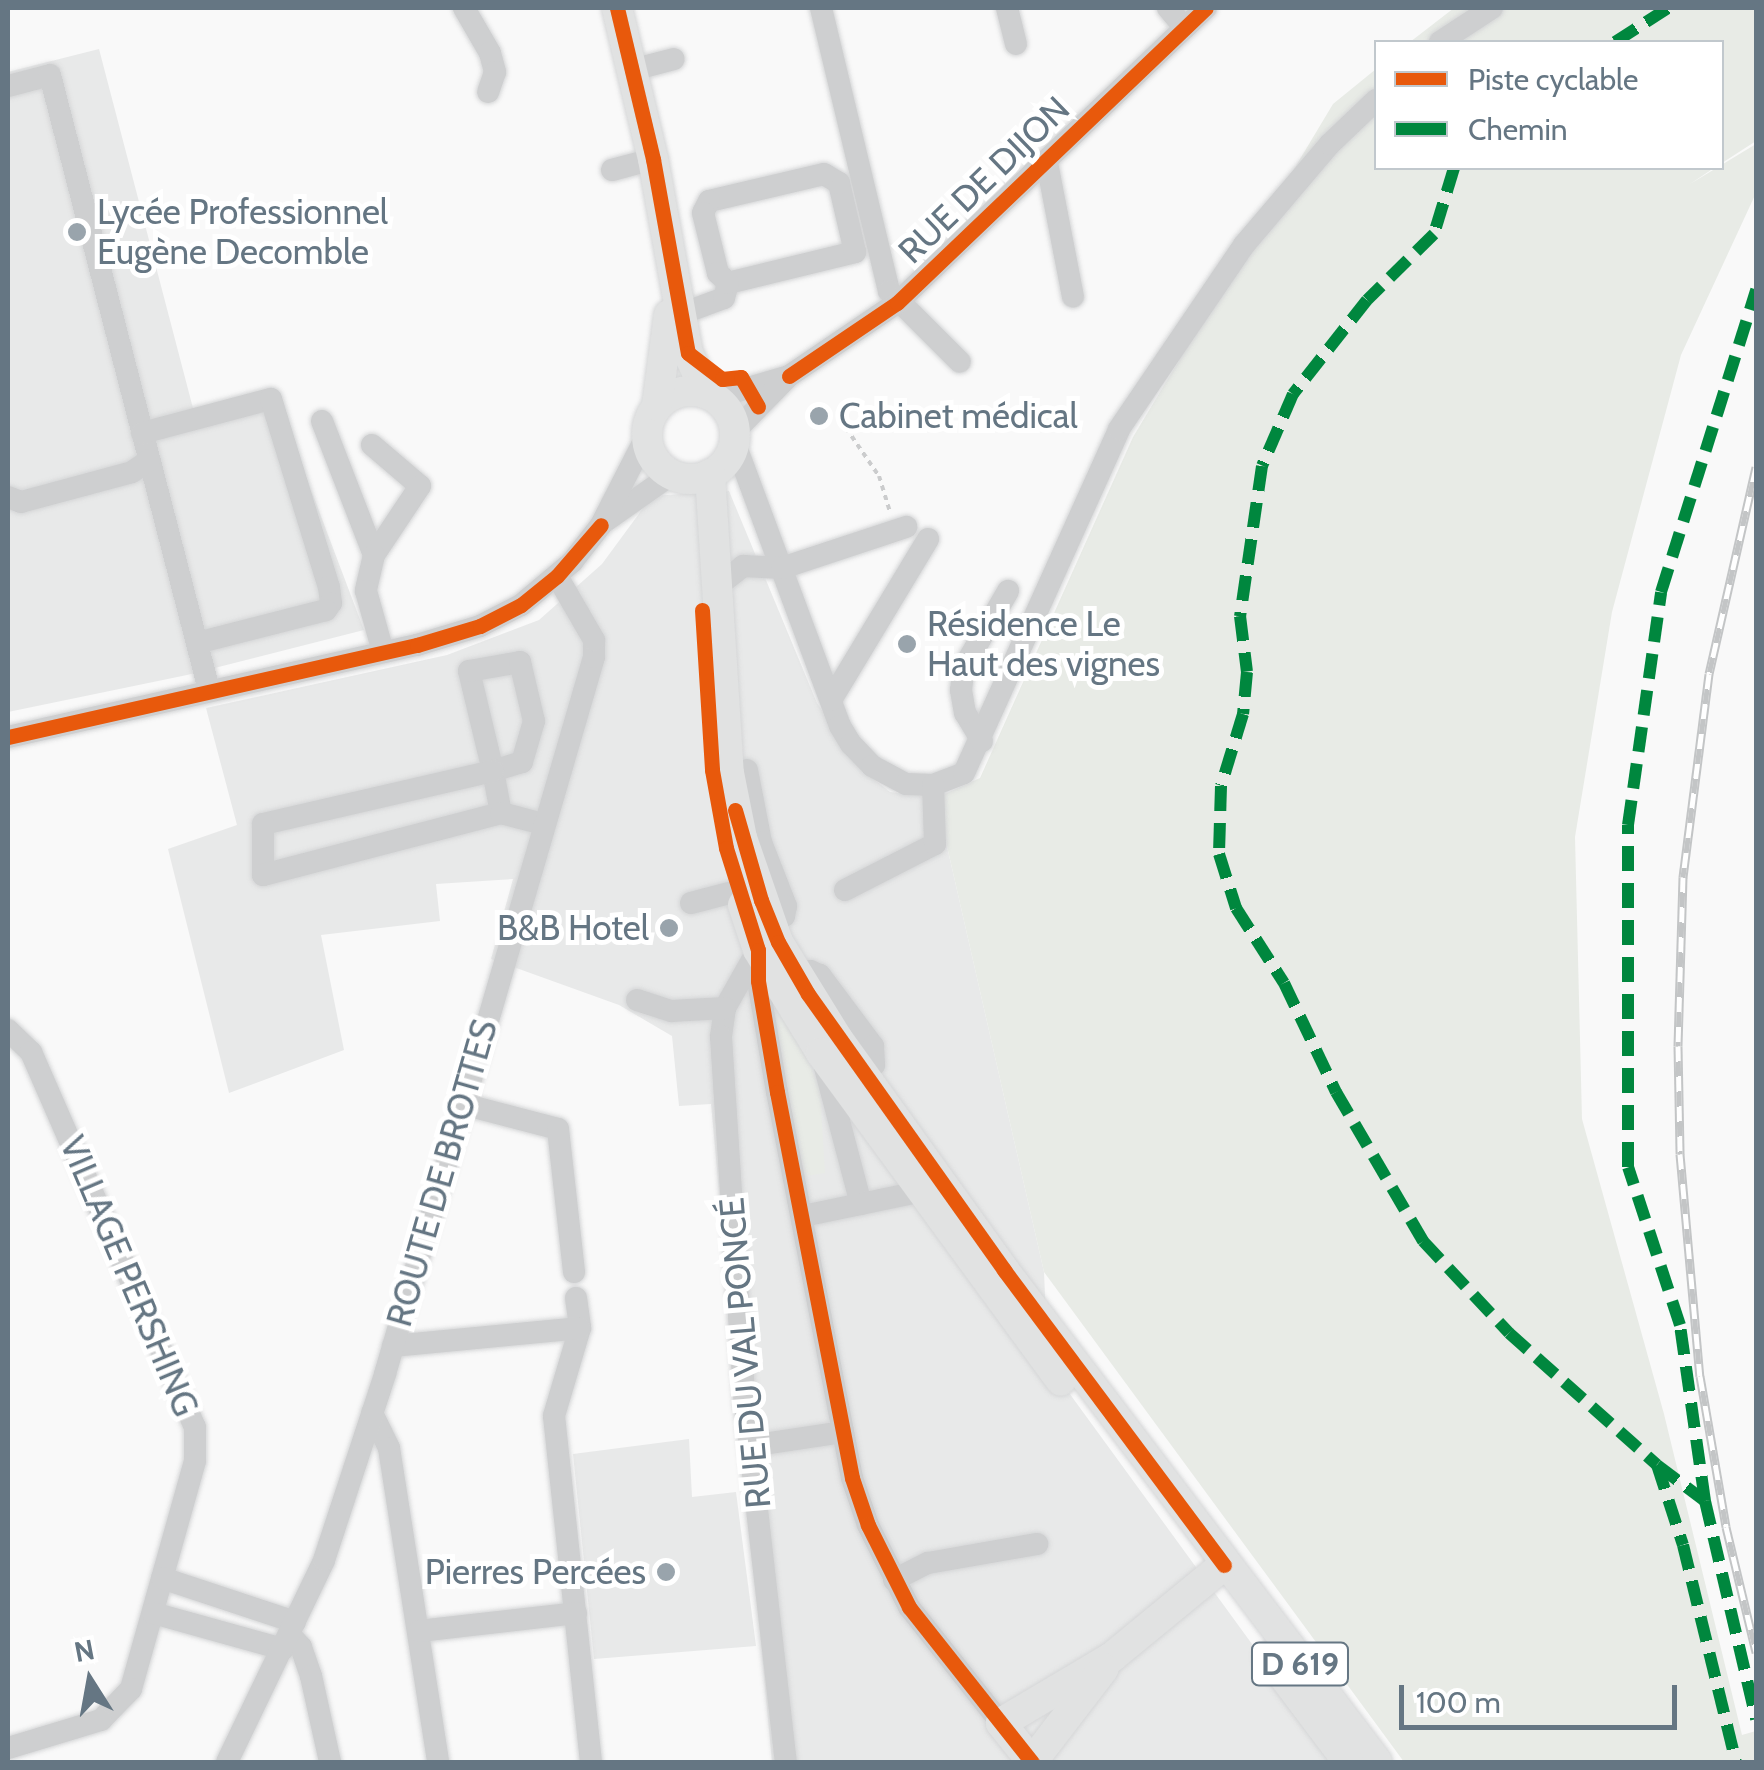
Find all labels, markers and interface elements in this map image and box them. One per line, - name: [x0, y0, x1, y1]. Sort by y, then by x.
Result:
- legend: [1374, 40, 1724, 170]
- text: Piste cyclable: [1468, 61, 1638, 98]
- street label: RUE DE DIJON: [890, 88, 1078, 272]
- text: Chemin: [1468, 111, 1568, 148]
- place label: Lycée Professionnel Eugène Decomble: [97, 191, 388, 273]
- marker: Lycée Professionnel Eugène Decomble: [66, 221, 88, 243]
- place label: Cabinet médical: [839, 395, 1078, 437]
- marker: Cabinet médical: [808, 405, 830, 427]
- place label: Résidence Le Haut des vignes: [927, 603, 1160, 685]
- marker: Résidence Le Haut des vignes: [896, 633, 918, 655]
- place label: B&B Hotel: [497, 907, 649, 949]
- marker: B&B Hotel: [658, 917, 680, 939]
- street label: ROUTE DE BROTTES: [378, 1015, 506, 1331]
- street label: VILLAGE PERSHING: [51, 1130, 207, 1422]
- street label: RUE DU VAL PONCÉ: [711, 1196, 779, 1510]
- place label: Pierres Percées: [425, 1551, 646, 1593]
- marker: Pierres Percées: [655, 1561, 677, 1583]
- north arrow: [40, 1630, 140, 1730]
- text: N: [71, 1632, 97, 1669]
- road number: D 619: [1250, 1637, 1350, 1691]
- scale bar: [1404, 1665, 1682, 1727]
- text: 100 m: [1416, 1684, 1501, 1721]

